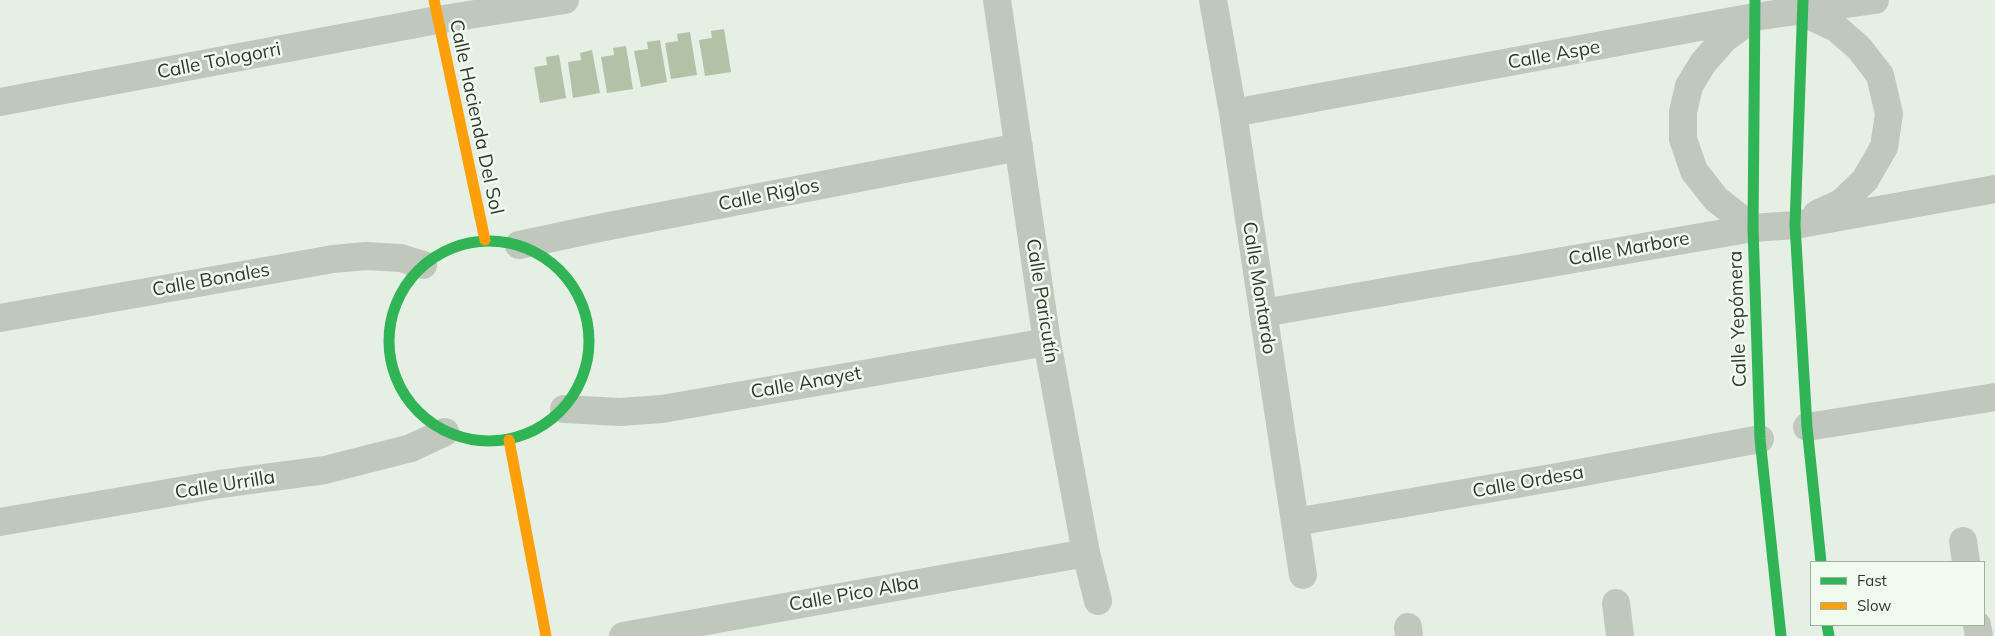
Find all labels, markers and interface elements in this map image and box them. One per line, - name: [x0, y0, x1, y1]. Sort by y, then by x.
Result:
- street label: Calle Hacienda Del Sol: [444, 17, 508, 217]
- street label: Calle Aspe: [1506, 36, 1602, 74]
- street label: Calle Tologorri: [155, 38, 283, 84]
- street label: Calle Riglos: [717, 174, 821, 216]
- street label: Calle Montardo: [1237, 220, 1281, 356]
- street label: Calle Marbore: [1567, 227, 1691, 271]
- street label: Calle Paricutín: [1021, 237, 1063, 365]
- street label: Calle Yepómera: [1724, 251, 1752, 387]
- street label: Calle Bonales: [150, 258, 272, 302]
- street label: Calle Anayet: [749, 362, 863, 404]
- street label: Calle Ordesa: [1471, 461, 1585, 503]
- street label: Calle Urrilla: [173, 466, 277, 504]
- legend: [1810, 561, 1985, 626]
- street label: Calle Pico Alba: [787, 571, 921, 617]
- text: Fast: [1857, 571, 1887, 590]
- text: Slow: [1857, 596, 1891, 615]

